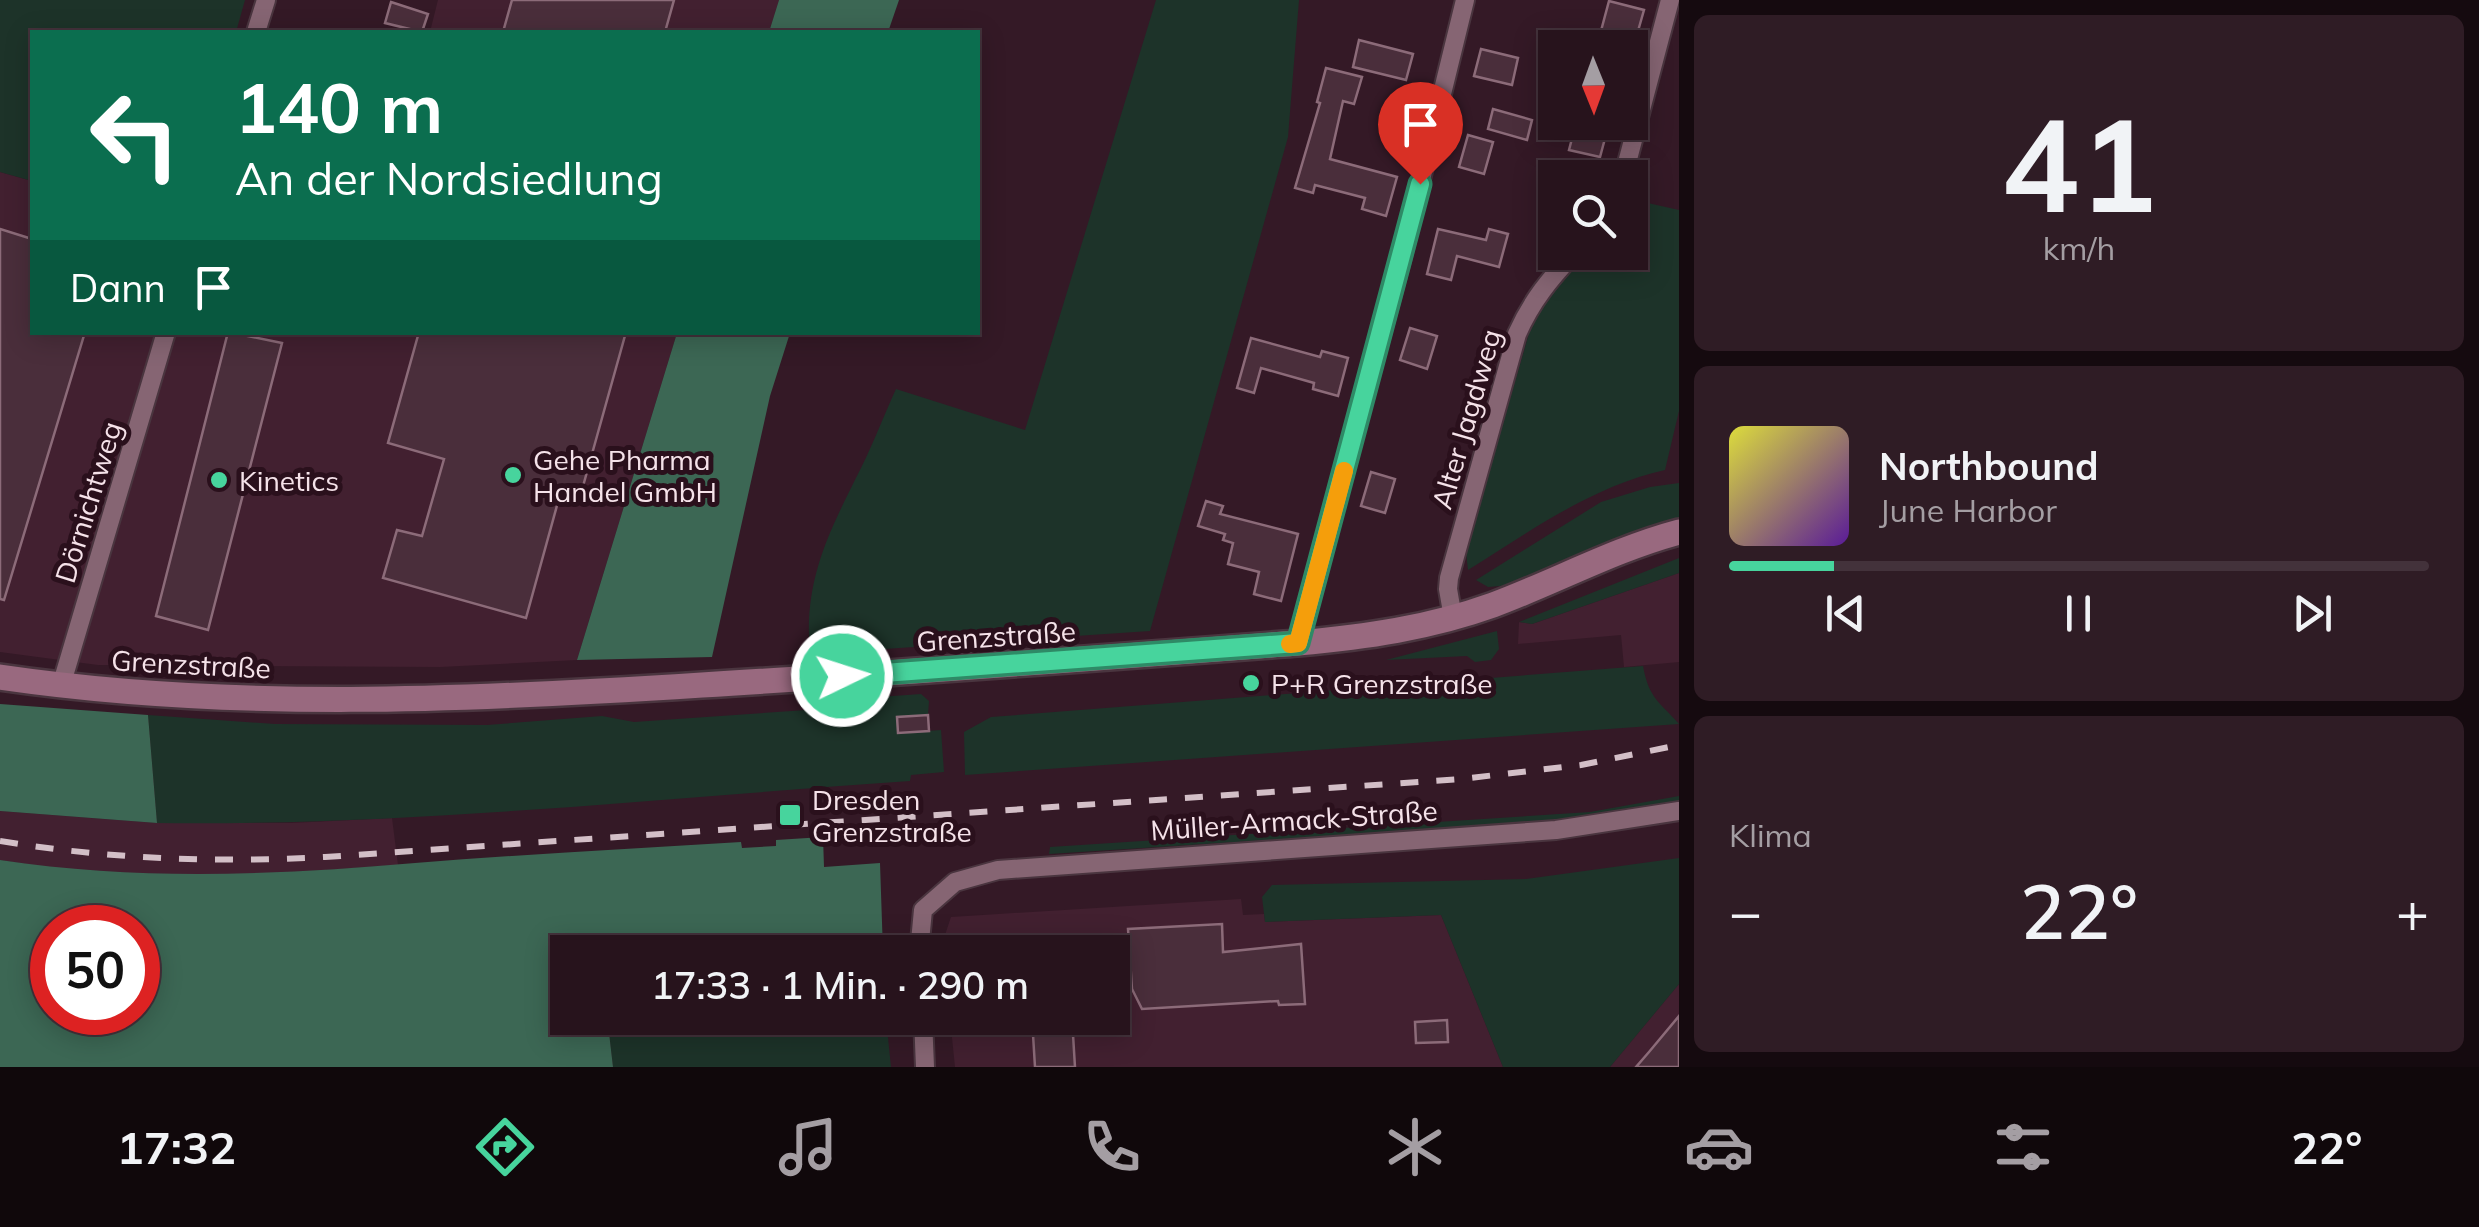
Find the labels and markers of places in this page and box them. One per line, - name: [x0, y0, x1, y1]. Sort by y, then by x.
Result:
- pin: [1378, 82, 1463, 185]
- place label: Gehe Pharma Handel GmbH: [533, 442, 717, 509]
- place label: Kinetics: [239, 463, 339, 498]
- marker: Gehe Pharma Handel GmbH: [502, 464, 524, 486]
- marker: Kinetics: [208, 469, 230, 491]
- place label: P+R Grenzstraße: [1271, 666, 1493, 701]
- marker: P+R Grenzstraße: [1240, 672, 1262, 694]
- place label: Dresden Grenzstraße: [812, 782, 972, 849]
- marker: Dresden Grenzstraße: [777, 802, 803, 828]

